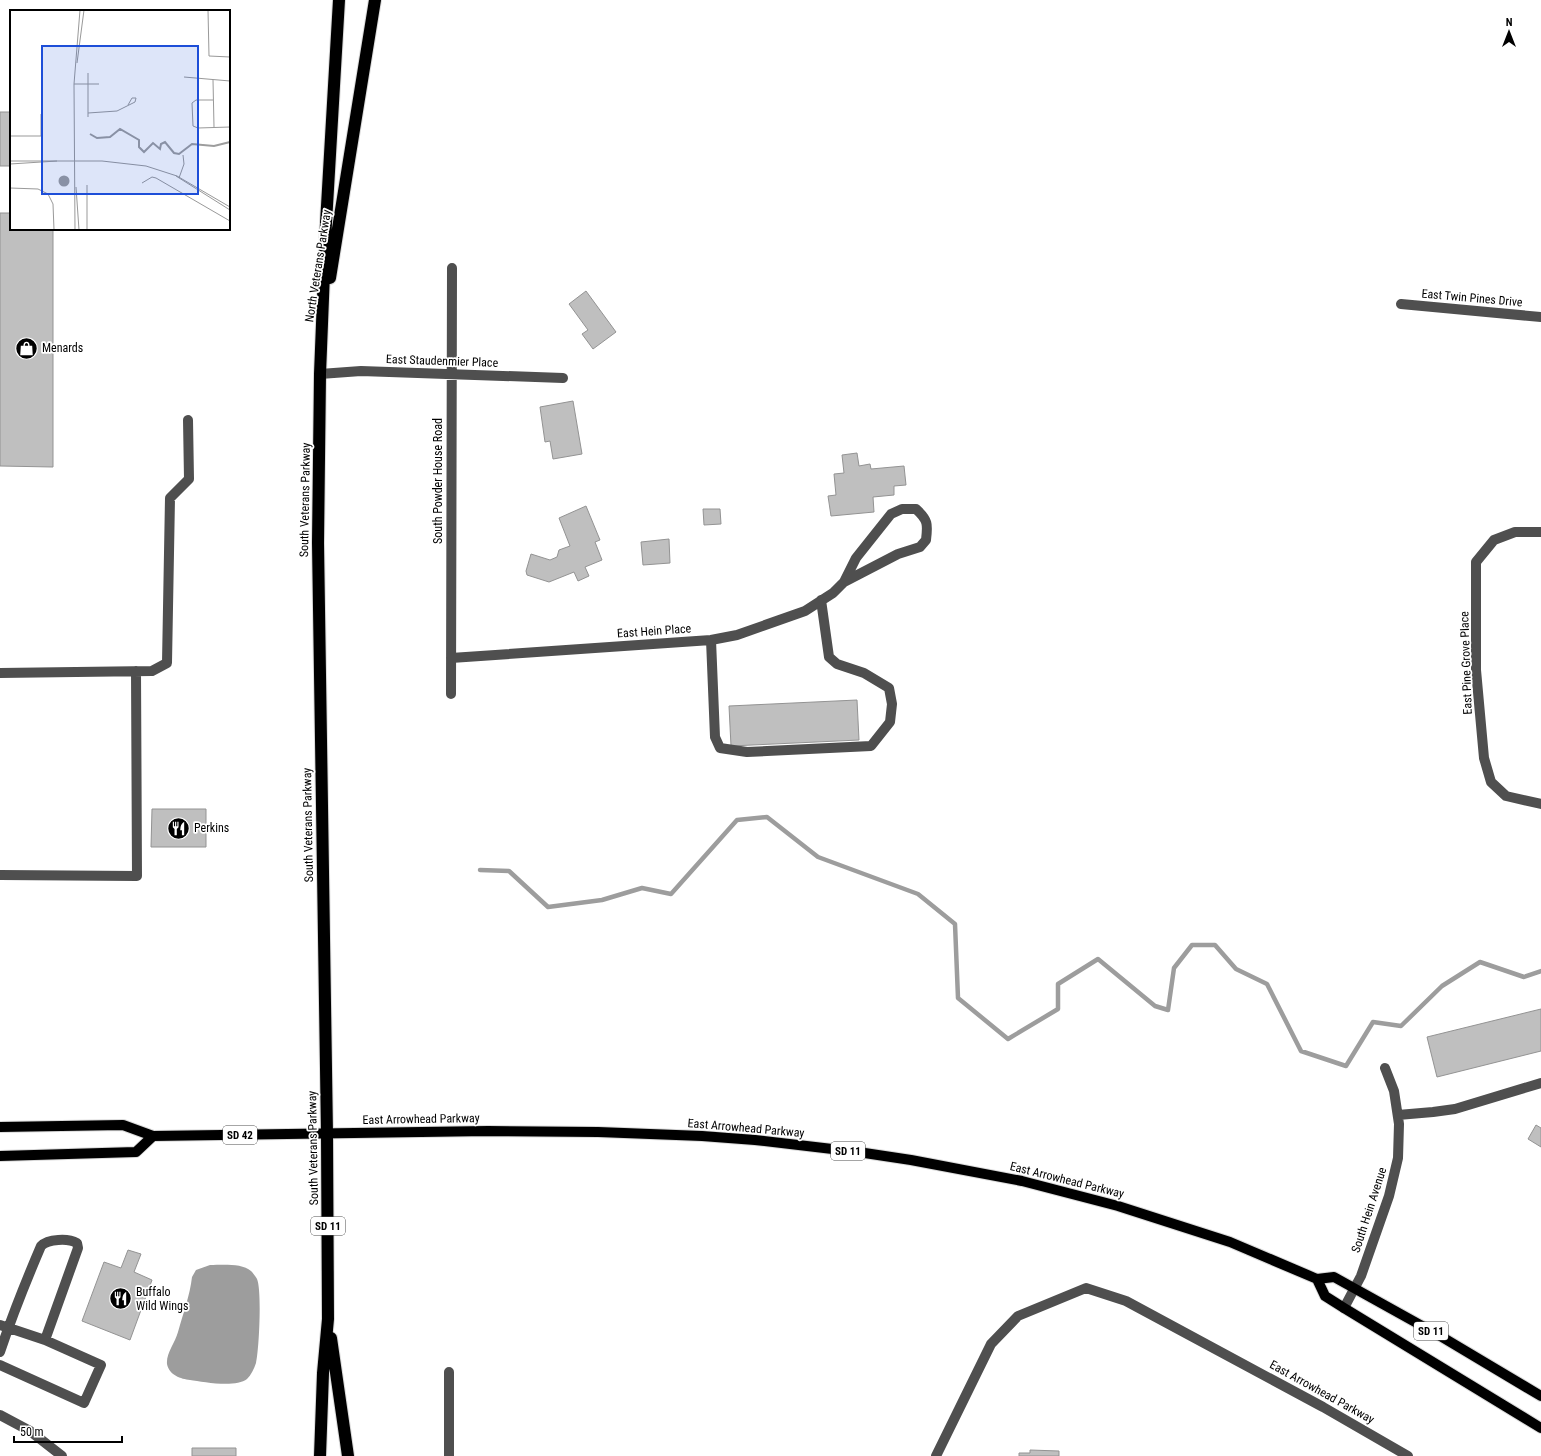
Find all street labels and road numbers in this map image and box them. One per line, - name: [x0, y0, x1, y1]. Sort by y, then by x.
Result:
- street label: North Veterans Parkway: [302, 209, 334, 323]
- street label: East Twin Pines Drive: [1421, 287, 1523, 309]
- street label: East Staudenmier Place: [386, 352, 499, 370]
- street label: South Powder House Road: [431, 418, 445, 544]
- street label: South Veterans Parkway: [297, 443, 313, 557]
- street label: East Pine Grove Place: [1457, 611, 1475, 715]
- street label: East Hein Place: [617, 621, 692, 641]
- street label: South Veterans Parkway: [300, 768, 316, 882]
- street label: South Veterans Parkway: [305, 1091, 321, 1205]
- street label: East Arrowhead Parkway: [362, 1111, 480, 1127]
- street label: East Arrowhead Parkway: [687, 1116, 805, 1140]
- road number: SD 42: [223, 1126, 257, 1144]
- road number: SD 11: [831, 1142, 865, 1160]
- street label: East Arrowhead Parkway: [1008, 1159, 1126, 1201]
- street label: South Hein Avenue: [1349, 1165, 1390, 1255]
- road number: SD 11: [311, 1217, 345, 1235]
- road number: SD 11: [1414, 1322, 1448, 1340]
- street label: East Arrowhead Parkway: [1267, 1357, 1377, 1427]

